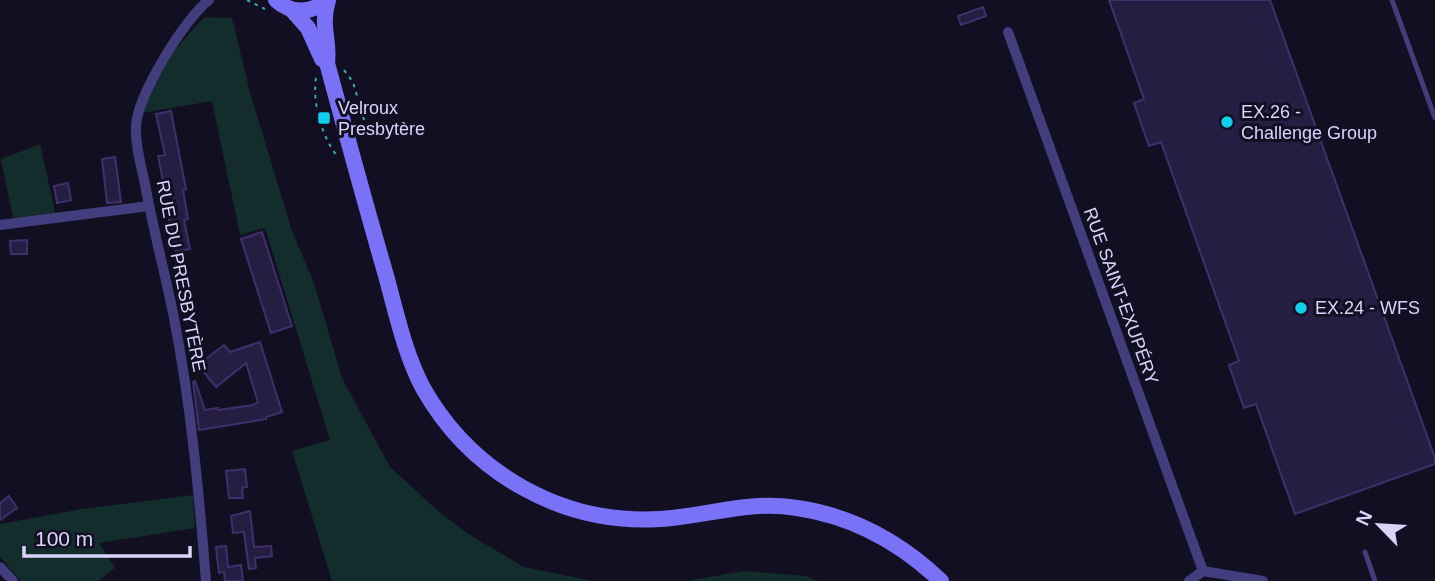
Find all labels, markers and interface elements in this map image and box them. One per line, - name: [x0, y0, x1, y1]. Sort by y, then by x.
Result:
- place label: Velroux Presbytère: [338, 98, 425, 139]
- place label: EX.26 - Challenge Group: [1241, 102, 1377, 143]
- marker: Velroux Presbytère: [316, 110, 332, 126]
- marker: EX.26 - Challenge Group: [1219, 114, 1235, 130]
- street label: RUE DU PRESBYTÈRE: [153, 178, 209, 374]
- street label: RUE SAINT-EXUPÉRY: [1080, 205, 1162, 387]
- place label: EX.24 - WFS: [1315, 298, 1420, 318]
- marker: EX.24 - WFS: [1293, 300, 1309, 316]
- north arrow: [1344, 490, 1414, 560]
- text: N: [1352, 507, 1376, 529]
- scale bar: [24, 514, 191, 558]
- text: 100 m: [35, 527, 93, 550]

